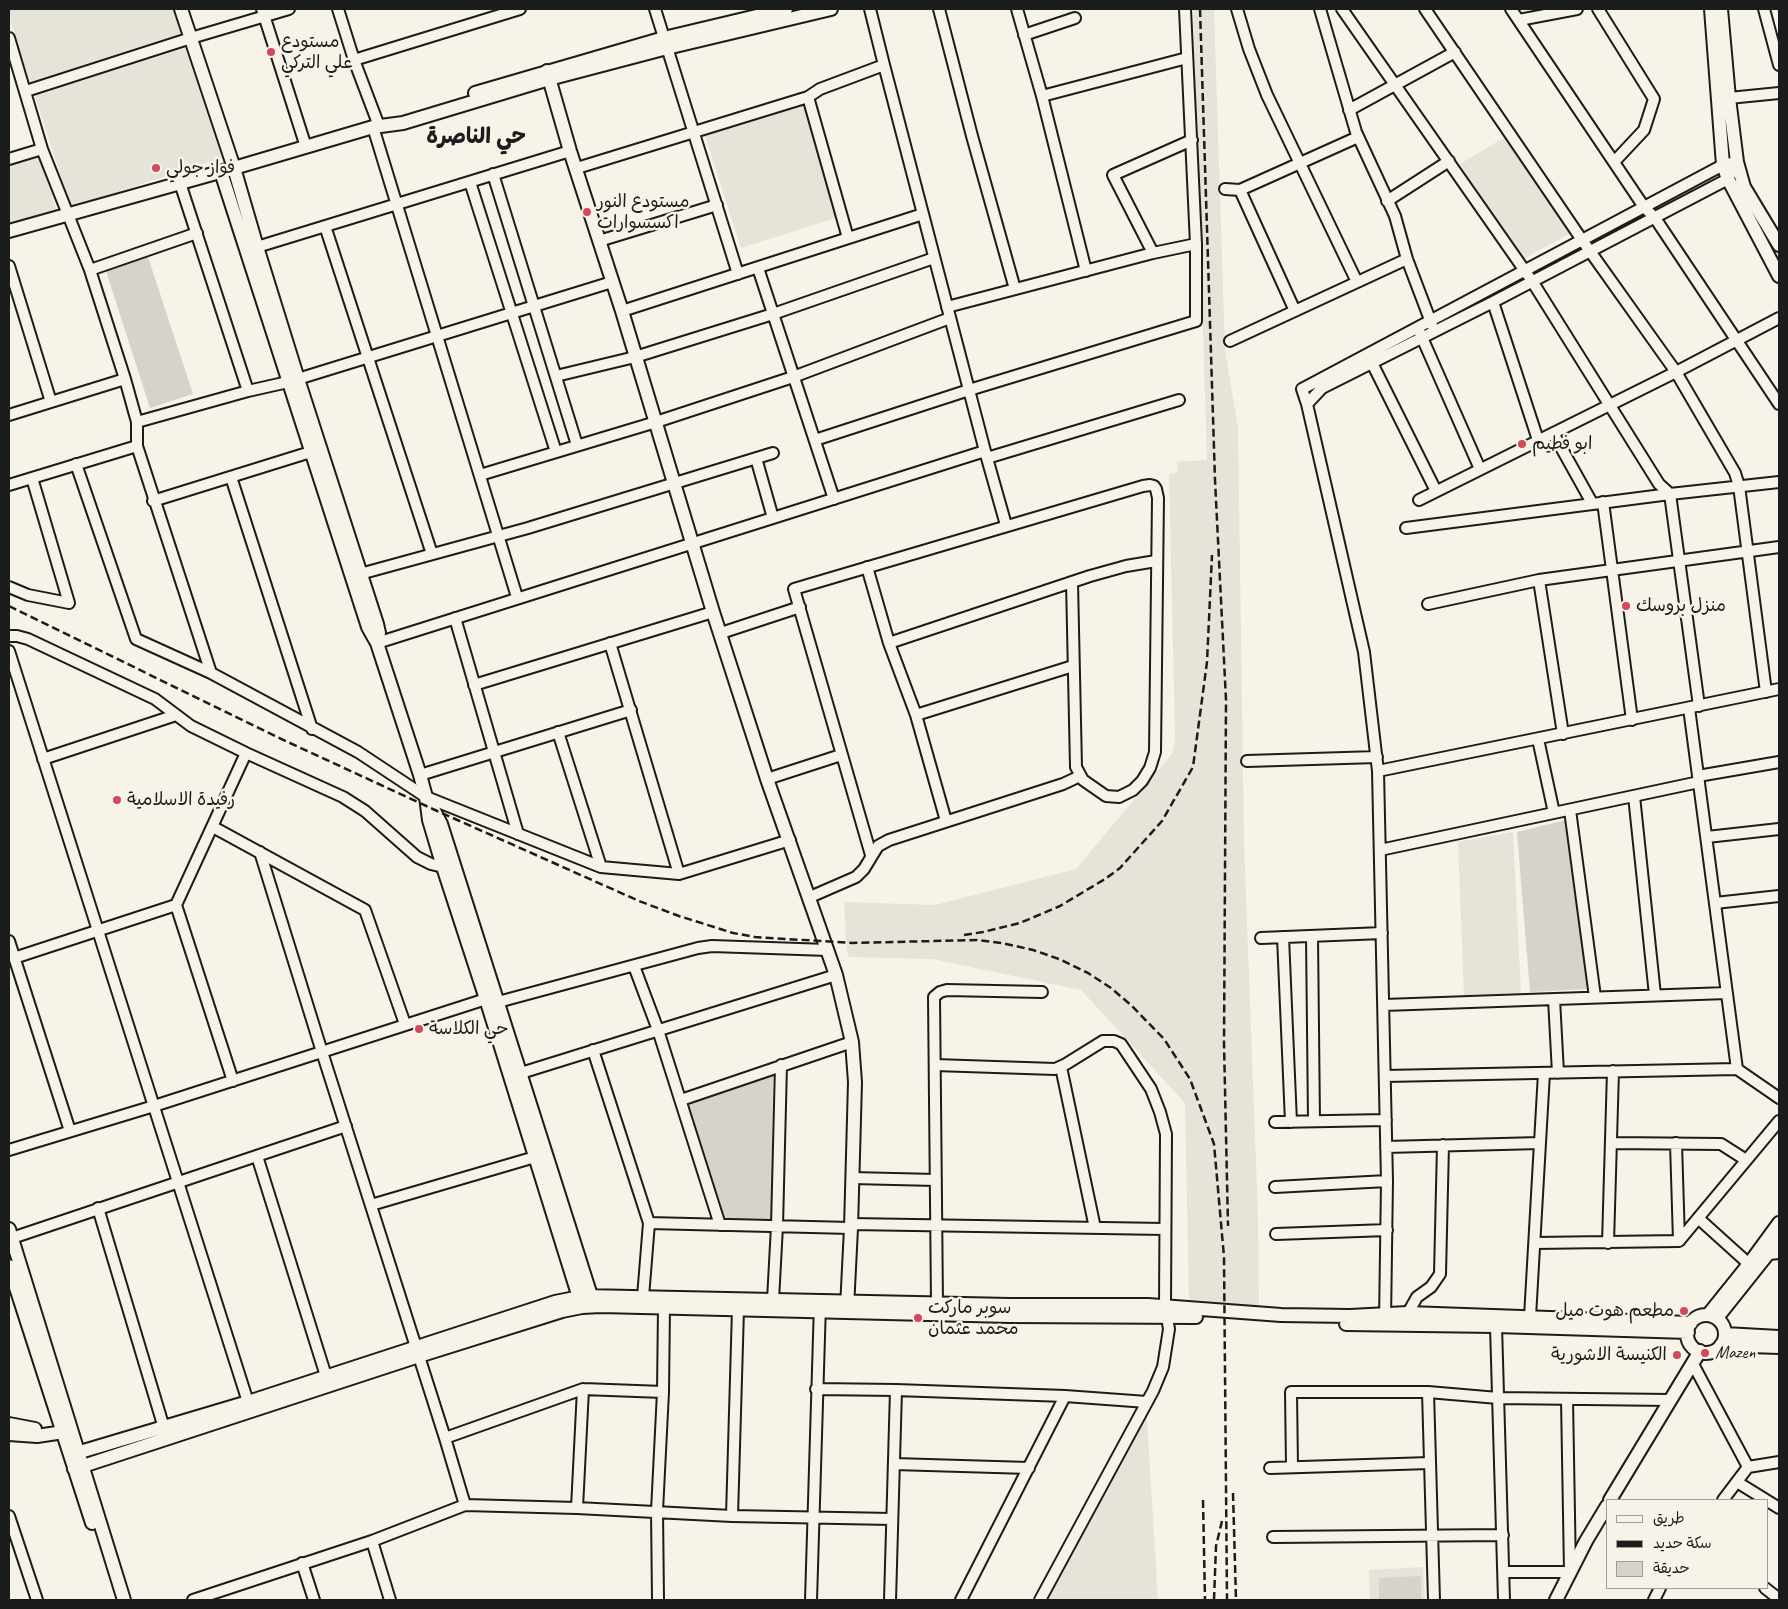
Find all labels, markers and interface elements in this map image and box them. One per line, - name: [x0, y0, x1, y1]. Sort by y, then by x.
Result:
- place label: مستودع علي التركي: [281, 31, 353, 74]
- marker: مستودع علي التركي: [265, 46, 277, 58]
- district label: حي الناصرة: [426, 124, 526, 150]
- place label: فواز جولي: [166, 157, 235, 179]
- marker: فواز جولي: [150, 162, 162, 174]
- place label: مستودع النور اكسسوارات: [597, 191, 689, 233]
- marker: مستودع النور اكسسوارات: [581, 206, 593, 218]
- place label: ابو فطيم: [1532, 433, 1592, 455]
- marker: ابو فطيم: [1516, 438, 1528, 450]
- place label: منزل بروسك: [1636, 595, 1726, 617]
- marker: منزل بروسك: [1620, 600, 1632, 612]
- place label: رفيدة الاسلامية: [127, 789, 235, 811]
- marker: رفيدة الاسلامية: [111, 794, 123, 806]
- place label: حي الكلاسة: [429, 1018, 509, 1040]
- marker: حي الكلاسة: [413, 1023, 425, 1035]
- place label: سوبر ماركت محمد عثمان: [928, 1297, 1019, 1340]
- place label: مطعم هوت ميل: [1555, 1300, 1674, 1322]
- marker: مطعم هوت ميل: [1678, 1305, 1690, 1317]
- marker: سوبر ماركت محمد عثمان: [912, 1312, 924, 1324]
- place label: Mazen: [1715, 1342, 1755, 1364]
- place label: الكنيسة الاشورية: [1551, 1344, 1667, 1366]
- marker: Mazen: [1699, 1347, 1711, 1359]
- marker: الكنيسة الاشورية: [1671, 1349, 1683, 1361]
- legend: [1606, 1499, 1768, 1589]
- text: طريق: [1653, 1509, 1685, 1528]
- text: سكة حديد: [1653, 1534, 1712, 1553]
- text: حديقة: [1653, 1559, 1690, 1578]

